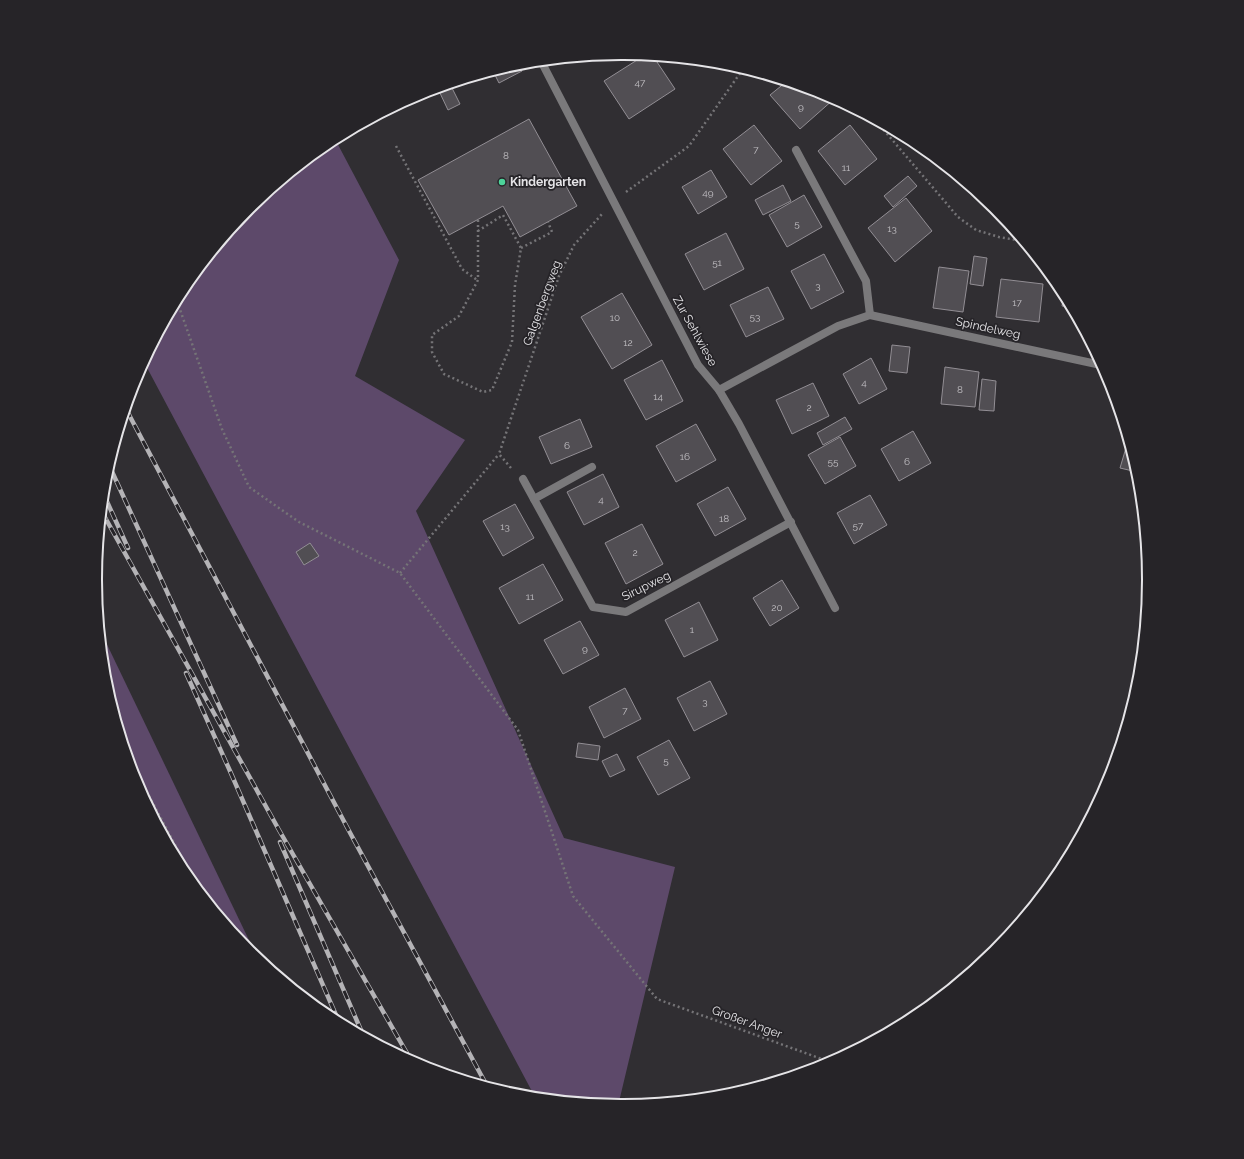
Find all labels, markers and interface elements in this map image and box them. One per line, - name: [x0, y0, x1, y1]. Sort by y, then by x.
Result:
- house number: 47: [635, 77, 646, 88]
- house number: 9: [798, 101, 804, 112]
- house number: 7: [753, 144, 759, 155]
- house number: 8: [503, 150, 509, 161]
- house number: 11: [842, 162, 851, 173]
- place label: Kindergarten: [510, 175, 586, 189]
- marker: Kindergarten: [497, 177, 507, 187]
- house number: 49: [702, 187, 714, 198]
- house number: 5: [794, 218, 800, 229]
- house number: 13: [887, 223, 897, 234]
- house number: 51: [712, 257, 723, 268]
- street label: Galgenbergweg: [520, 258, 564, 348]
- house number: 3: [815, 280, 821, 291]
- street label: Zur Sehlwiese: [670, 293, 720, 369]
- house number: 17: [1012, 297, 1022, 308]
- house number: 53: [750, 311, 760, 322]
- house number: 10: [610, 312, 620, 323]
- street label: Spindelweg: [954, 314, 1022, 342]
- house number: 12: [623, 337, 633, 348]
- house number: 4: [861, 377, 867, 388]
- house number: 8: [957, 384, 963, 395]
- house number: 14: [653, 391, 663, 402]
- house number: 2: [806, 402, 812, 413]
- house number: 6: [564, 440, 570, 451]
- house number: 16: [680, 451, 690, 462]
- house number: 55: [828, 456, 839, 467]
- house number: 6: [904, 456, 910, 467]
- house number: 4: [598, 494, 604, 505]
- house number: 18: [719, 513, 729, 524]
- house number: 57: [853, 520, 864, 531]
- house number: 13: [500, 521, 510, 532]
- house number: 2: [632, 547, 638, 558]
- street label: Sirupweg: [619, 568, 673, 604]
- house number: 11: [526, 591, 535, 602]
- house number: 20: [771, 602, 783, 613]
- house number: 1: [690, 624, 695, 635]
- house number: 9: [582, 643, 588, 654]
- house number: 3: [702, 696, 708, 707]
- house number: 7: [622, 705, 628, 716]
- house number: 5: [663, 755, 669, 766]
- street label: Großer Anger: [710, 1003, 785, 1041]

